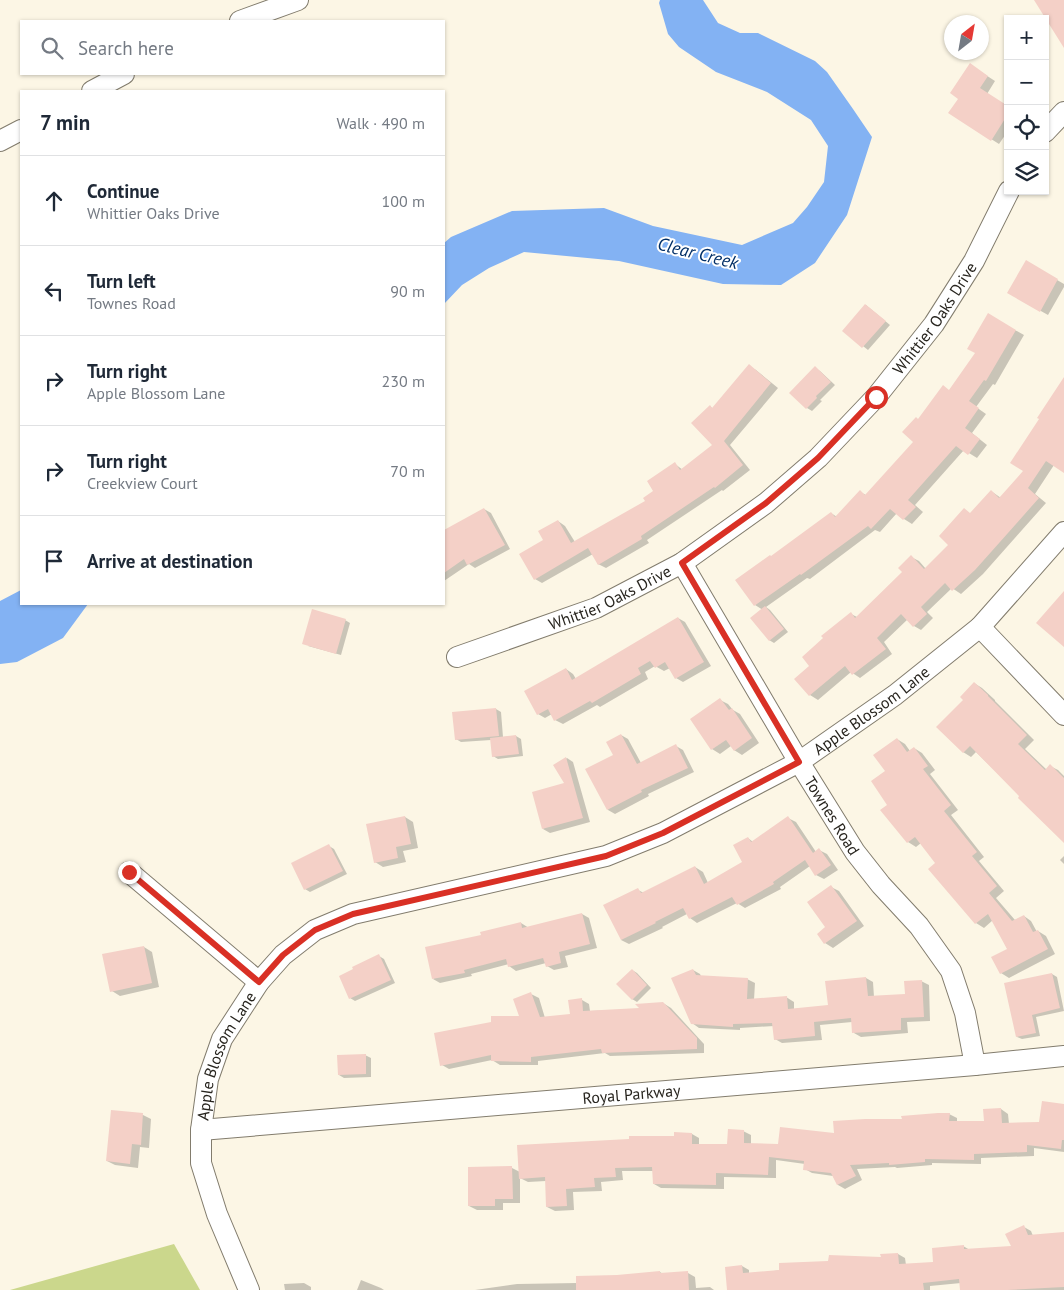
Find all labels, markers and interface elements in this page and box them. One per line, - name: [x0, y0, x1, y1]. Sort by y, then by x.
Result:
- north arrow: [944, 15, 989, 60]
- map controls: [1004, 15, 1049, 195]
- button: +: [1004, 15, 1049, 60]
- search box: [20, 20, 445, 75]
- icon: search: [38, 34, 66, 62]
- text: Search here: [78, 36, 174, 60]
- button: −: [1004, 60, 1049, 105]
- button: locate: [1004, 105, 1049, 150]
- text: 7 min: [40, 109, 90, 136]
- text: Walk · 490 m: [336, 113, 425, 133]
- button: layers: [1004, 150, 1049, 195]
- text: Continue: [87, 179, 159, 203]
- icon: ahead: [40, 187, 68, 215]
- text: 100 m: [382, 191, 425, 211]
- text: Whittier Oaks Drive: [87, 203, 220, 223]
- water label: Clear Creek: [655, 232, 742, 274]
- street label: Whittier Oaks Drive: [888, 258, 981, 378]
- text: Turn left: [87, 269, 156, 293]
- icon: left: [40, 277, 68, 305]
- text: 90 m: [390, 281, 425, 301]
- text: Townes Road: [87, 293, 176, 313]
- text: Turn right: [87, 359, 167, 383]
- icon: right: [40, 367, 68, 395]
- text: 230 m: [382, 371, 425, 391]
- text: Apple Blossom Lane: [87, 383, 225, 403]
- route start: [865, 386, 888, 409]
- text: Turn right: [87, 449, 167, 473]
- icon: right: [40, 457, 68, 485]
- text: 70 m: [390, 461, 425, 481]
- text: Creekview Court: [87, 473, 198, 493]
- icon: arrive: [40, 547, 68, 575]
- text: Arrive at destination: [87, 549, 253, 573]
- street label: Whittier Oaks Drive: [546, 561, 674, 634]
- street label: Apple Blossom Lane: [809, 662, 933, 759]
- street label: Townes Road: [800, 773, 864, 859]
- route end: [118, 861, 141, 884]
- street label: Apple Blossom Lane: [192, 988, 260, 1122]
- street label: Royal Parkway: [582, 1080, 682, 1108]

